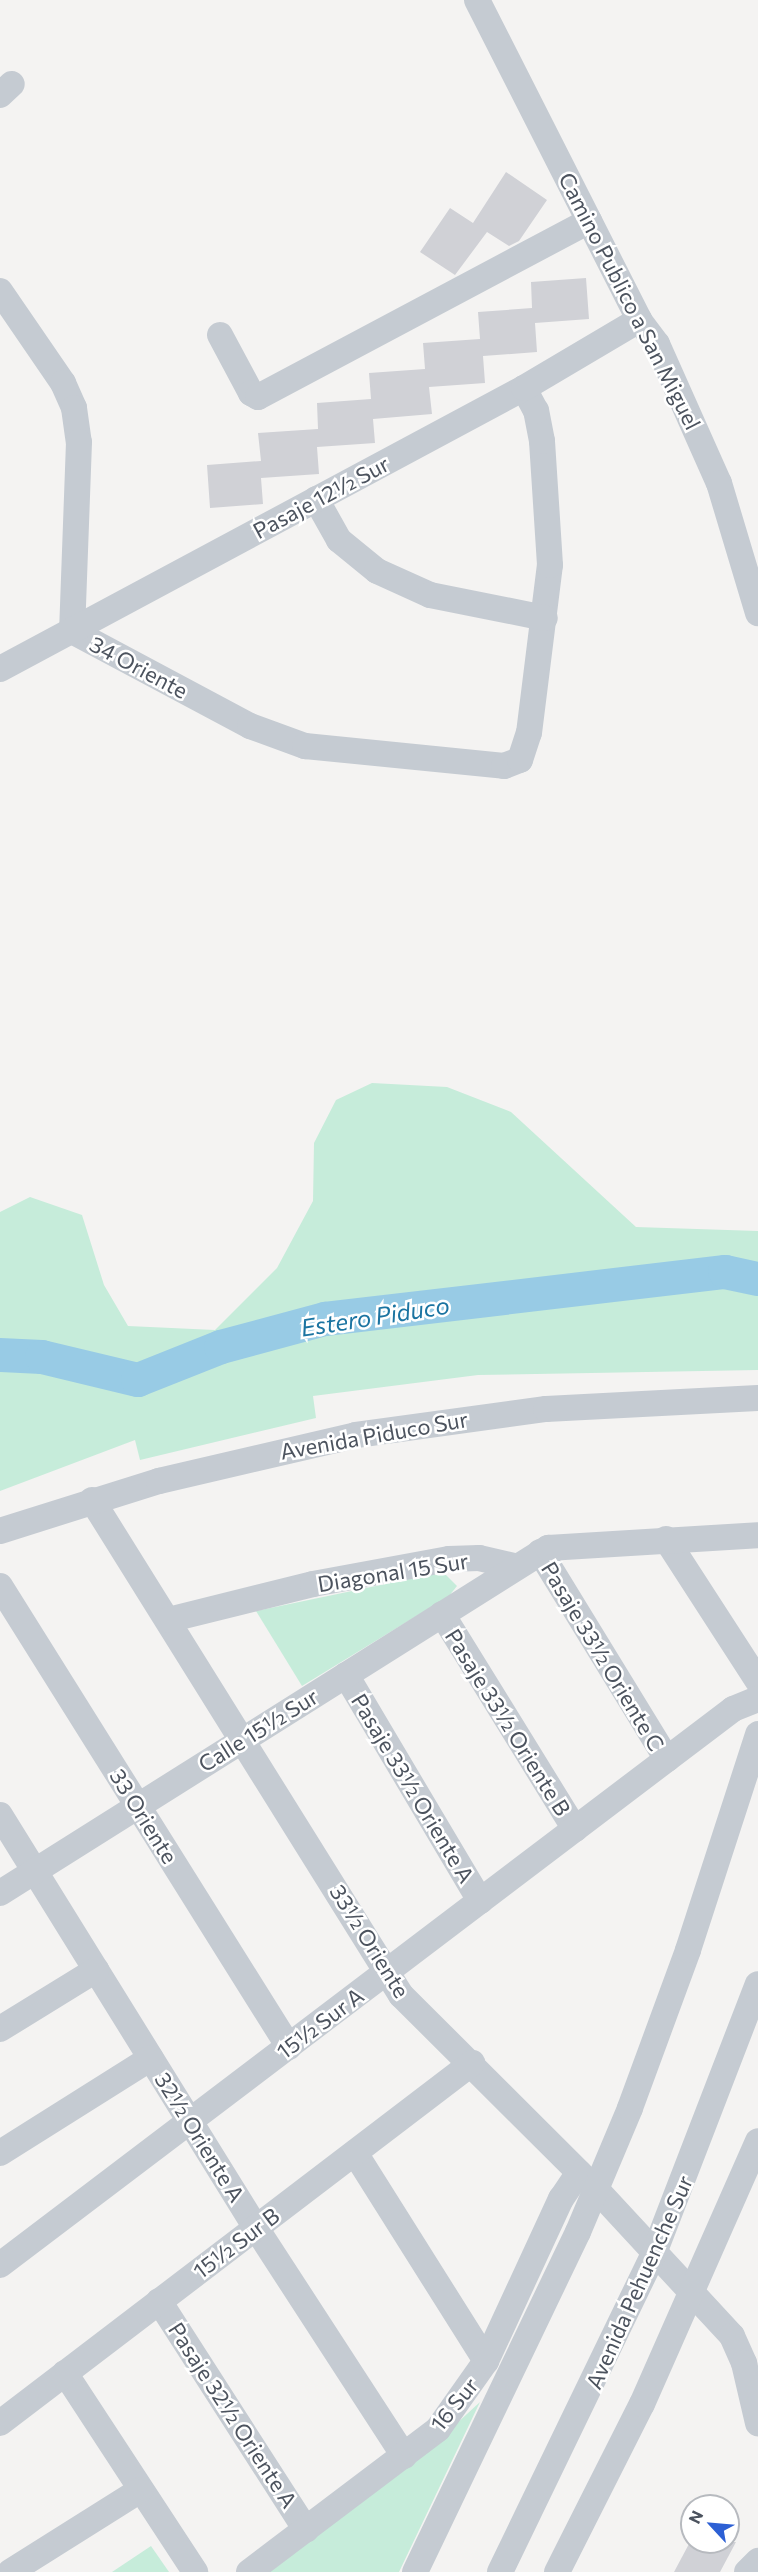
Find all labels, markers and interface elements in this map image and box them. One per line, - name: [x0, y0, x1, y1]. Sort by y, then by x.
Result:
- street label: Camino Publico a San Miguel: [554, 168, 706, 434]
- street label: Pasaje 12½ Sur: [248, 450, 394, 544]
- street label: 34 Oriente: [86, 630, 192, 704]
- water label: Estero Piduco: [299, 1290, 451, 1342]
- street label: Avenida Piduco Sur: [278, 1405, 470, 1465]
- street label: Diagonal 15 Sur: [316, 1547, 470, 1597]
- street label: Pasaje 33½ Oriente C: [536, 1557, 670, 1755]
- street label: Pasaje 33½ Oriente B: [440, 1624, 576, 1820]
- street label: Calle 15½ Sur: [193, 1683, 323, 1777]
- street label: Pasaje 33½ Oriente A: [346, 1689, 480, 1887]
- street label: 33 Oriente: [105, 1764, 183, 1868]
- street label: 33½ Oriente: [325, 1879, 415, 2003]
- street label: 15½ Sur A: [271, 1982, 369, 2064]
- street label: 32½ Oriente A: [150, 2067, 250, 2207]
- street label: Avenida Pehuenche Sur: [580, 2171, 698, 2393]
- street label: 15½ Sur B: [188, 2202, 284, 2284]
- street label: Pasaje 32½ Oriente A: [163, 2317, 303, 2513]
- street label: 16 Sur: [425, 2372, 483, 2436]
- north arrow: [680, 2494, 740, 2554]
- text: N: [684, 2507, 706, 2526]

